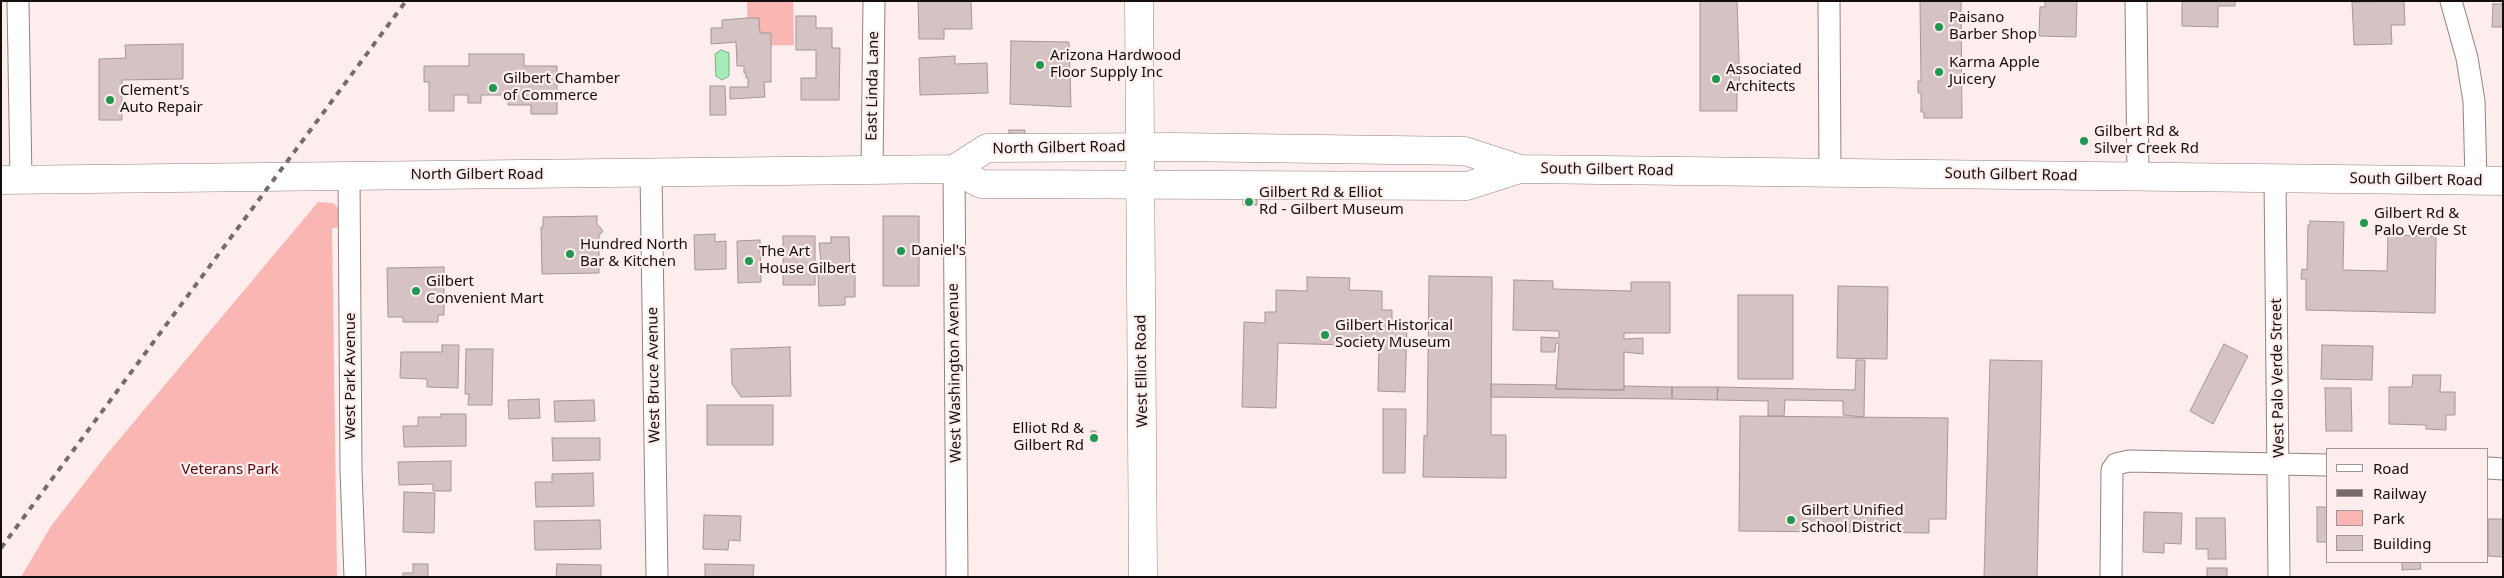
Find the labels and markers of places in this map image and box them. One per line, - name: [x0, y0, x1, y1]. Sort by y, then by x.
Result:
- place label: Paisano Barber Shop: [1949, 9, 2037, 44]
- marker: Paisano Barber Shop: [1933, 21, 1945, 33]
- place label: Arizona Hardwood Floor Supply Inc: [1050, 47, 1181, 82]
- place label: Karma Apple Juicery: [1949, 54, 2040, 89]
- marker: Arizona Hardwood Floor Supply Inc: [1034, 59, 1046, 71]
- place label: Associated Architects: [1726, 61, 1802, 96]
- marker: Karma Apple Juicery: [1933, 66, 1945, 78]
- place label: Gilbert Chamber of Commerce: [503, 70, 620, 105]
- marker: Associated Architects: [1710, 73, 1722, 85]
- place label: Clement's Auto Repair: [120, 82, 203, 117]
- marker: Gilbert Chamber of Commerce: [487, 82, 499, 94]
- marker: Clement's Auto Repair: [104, 94, 116, 106]
- place label: Gilbert Rd & Silver Creek Rd: [2094, 123, 2199, 158]
- marker: Gilbert Rd & Silver Creek Rd: [2078, 135, 2090, 147]
- place label: Gilbert Rd & Elliot Rd - Gilbert Museum: [1259, 184, 1404, 219]
- marker: Gilbert Rd & Elliot Rd - Gilbert Museum: [1243, 196, 1255, 208]
- place label: Gilbert Rd & Palo Verde St: [2374, 205, 2467, 240]
- marker: Gilbert Rd & Palo Verde St: [2358, 217, 2370, 229]
- place label: Hundred North Bar & Kitchen: [580, 236, 688, 271]
- place label: Daniel's: [911, 242, 966, 260]
- place label: The Art House Gilbert: [759, 243, 856, 278]
- marker: Daniel's: [895, 245, 907, 257]
- marker: Hundred North Bar & Kitchen: [564, 248, 576, 260]
- marker: The Art House Gilbert: [743, 255, 755, 267]
- place label: Gilbert Convenient Mart: [426, 273, 544, 308]
- marker: Gilbert Convenient Mart: [410, 285, 422, 297]
- place label: Gilbert Historical Society Museum: [1335, 317, 1453, 352]
- marker: Gilbert Historical Society Museum: [1319, 329, 1331, 341]
- place label: Elliot Rd & Gilbert Rd: [1012, 420, 1084, 455]
- marker: Elliot Rd & Gilbert Rd: [1088, 432, 1100, 444]
- place label: Gilbert Unified School District: [1801, 502, 1904, 537]
- marker: Gilbert Unified School District: [1785, 514, 1797, 526]

